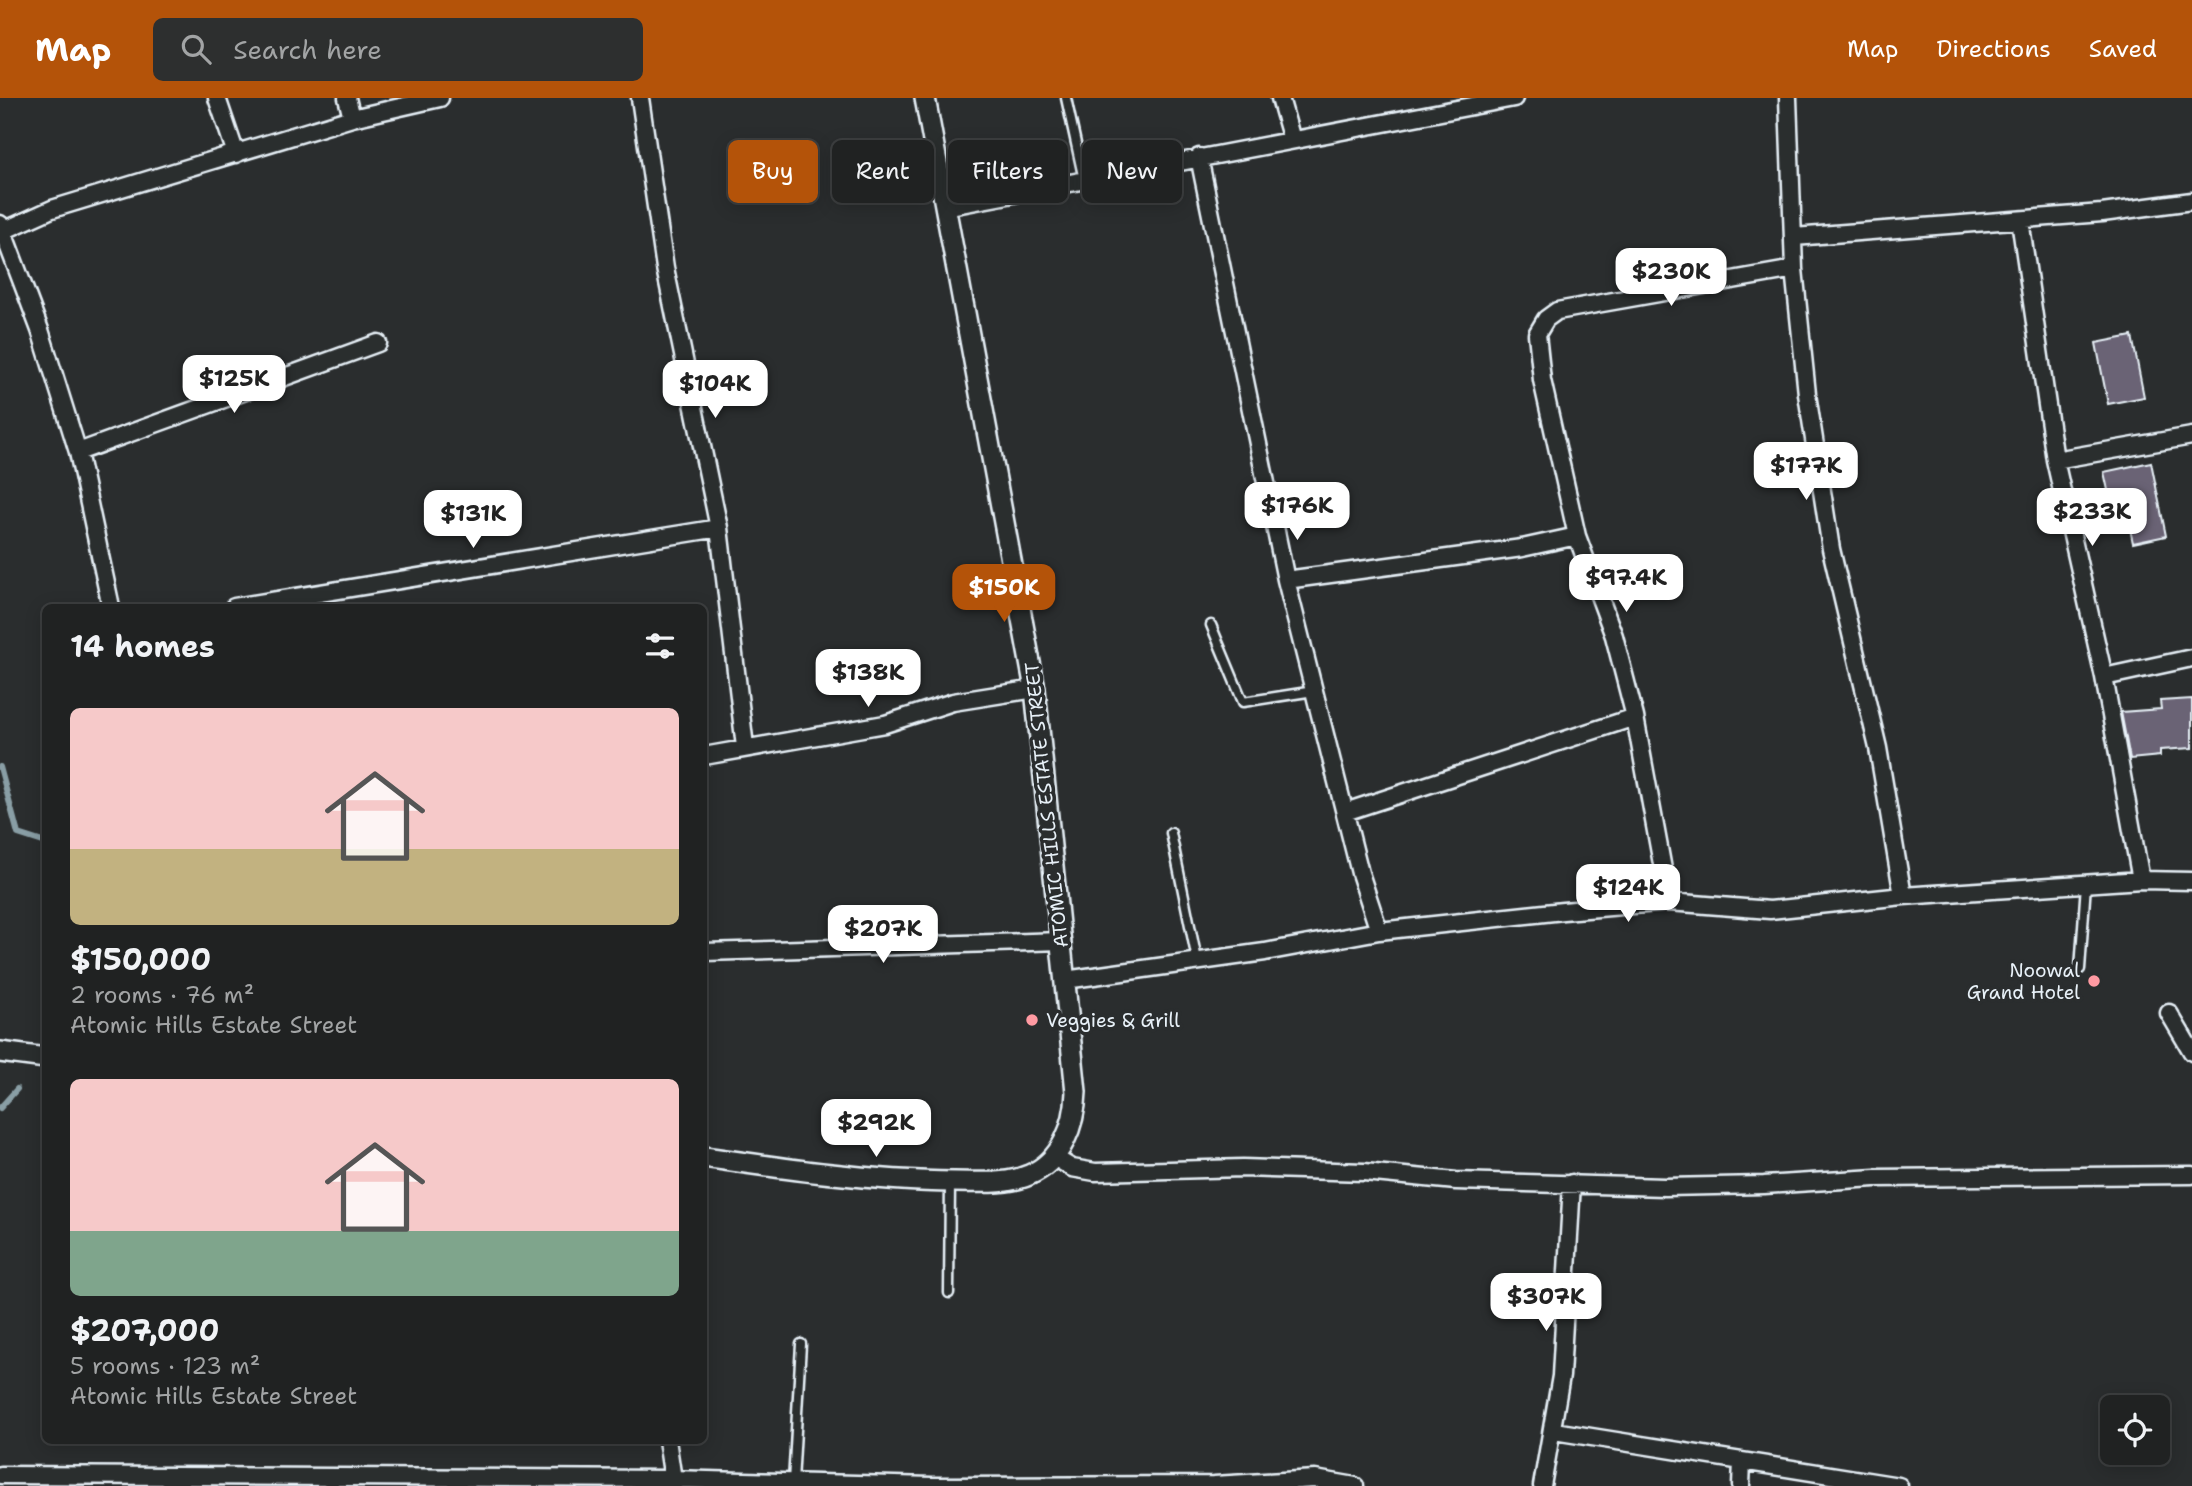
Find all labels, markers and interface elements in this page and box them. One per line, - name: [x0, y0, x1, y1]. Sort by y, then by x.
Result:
- search box: [153, 18, 643, 81]
- text: Map: [35, 27, 111, 72]
- icon: search: [177, 30, 215, 68]
- text: Search here: [233, 32, 382, 67]
- text: Map: [1847, 33, 1898, 65]
- text: Directions: [1936, 33, 2051, 65]
- text: Saved: [2089, 33, 2157, 65]
- chip: Buy: [728, 140, 818, 203]
- chip: Rent: [832, 140, 934, 203]
- chip: Filters: [948, 140, 1068, 203]
- chip: New: [1082, 140, 1182, 203]
- pin: $230K: [1622, 248, 1720, 308]
- text: $230K: [1632, 256, 1710, 286]
- pin: $125K: [185, 356, 283, 415]
- pin: $104K: [666, 360, 764, 420]
- text: $125K: [199, 363, 269, 393]
- text: $104K: [679, 368, 751, 398]
- pin: $177K: [1757, 442, 1855, 502]
- text: $177K: [1770, 450, 1842, 480]
- pin: $176K: [1248, 482, 1346, 542]
- pin: $233K: [2043, 489, 2141, 548]
- pin: $131K: [424, 490, 522, 550]
- text: $176K: [1261, 490, 1333, 520]
- text: $233K: [2053, 496, 2131, 526]
- text: $131K: [440, 498, 506, 528]
- pin: $97.4K: [1569, 554, 1683, 614]
- text: $97.4K: [1585, 562, 1667, 592]
- pin: $150K: [955, 564, 1053, 624]
- text: $150K: [968, 572, 1040, 602]
- text: 14 homes: [70, 626, 215, 667]
- icon: filters: [641, 627, 679, 665]
- pin: $138K: [819, 650, 917, 709]
- text: $138K: [832, 657, 904, 687]
- street label: ATOMIC HILLS ESTATE STREET: [1019, 661, 1074, 949]
- icon: home: [312, 753, 438, 879]
- pin: $124K: [1579, 864, 1677, 924]
- text: $124K: [1592, 872, 1664, 902]
- pin: $207K: [834, 906, 932, 965]
- text: $207K: [844, 913, 922, 943]
- text: $150,000: [70, 939, 211, 980]
- place label: Noowal Grand Hotel: [1967, 958, 2080, 1005]
- marker: Noowal Grand Hotel: [2086, 973, 2102, 989]
- text: 2 rooms · 76 m²: [70, 980, 254, 1010]
- place label: Veggies & Grill: [1046, 1008, 1180, 1033]
- text: Atomic Hills Estate Street: [70, 1010, 357, 1040]
- marker: Veggies & Grill: [1024, 1012, 1040, 1028]
- pin: $292K: [827, 1100, 925, 1159]
- text: $292K: [837, 1107, 915, 1137]
- icon: home: [312, 1124, 438, 1250]
- pin: $307K: [1497, 1274, 1595, 1333]
- text: $307K: [1506, 1281, 1586, 1311]
- text: $207,000: [70, 1310, 220, 1351]
- text: 5 rooms · 123 m²: [70, 1351, 260, 1381]
- text: Atomic Hills Estate Street: [70, 1381, 357, 1411]
- map controls: [2100, 1395, 2170, 1465]
- button: locate: [2100, 1395, 2170, 1465]

